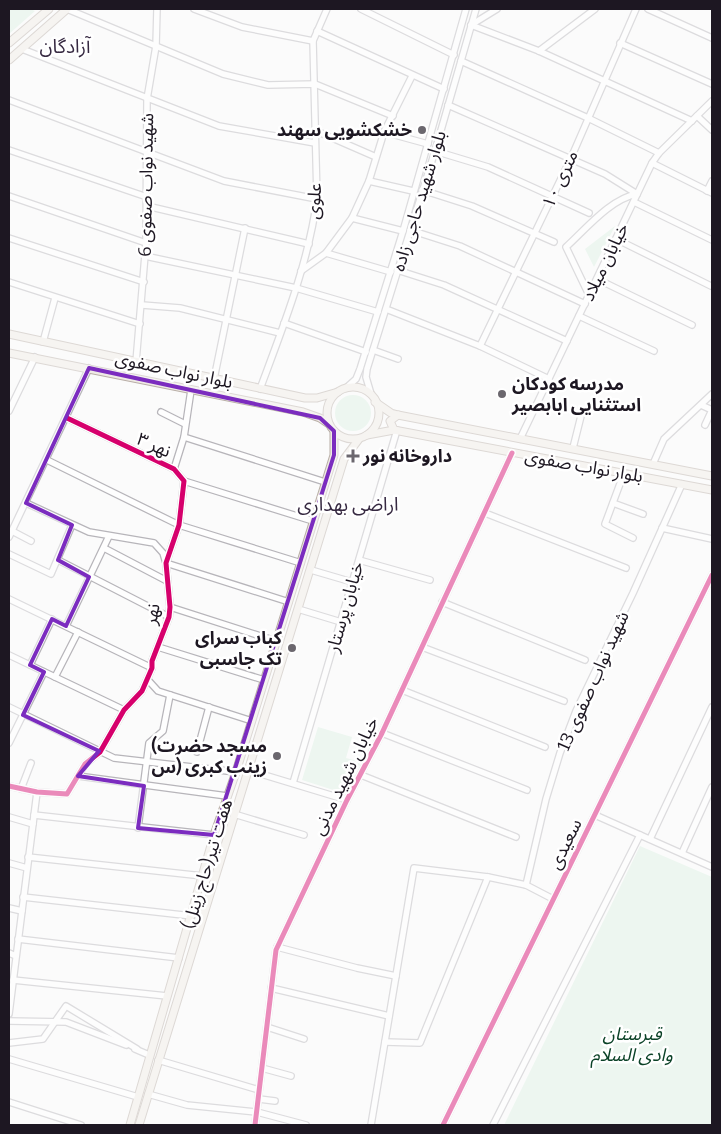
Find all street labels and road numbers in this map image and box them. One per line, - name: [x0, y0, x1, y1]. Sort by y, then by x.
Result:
- street label: شهید نواب صفوی 6: [134, 113, 158, 257]
- street label: بلوار شهید حاجی زاده: [387, 128, 451, 274]
- street label: ۱۰ متری: [537, 147, 583, 211]
- street label: علوی: [302, 182, 326, 220]
- street label: خیابان میلاد: [577, 219, 633, 305]
- street label: بلوار نواب صفوی: [113, 347, 235, 393]
- street label: نهر ۳: [134, 428, 174, 462]
- street label: بلوار نواب صفوی: [523, 445, 645, 487]
- street label: خیابان پرستار: [321, 559, 369, 656]
- street label: نهر: [139, 602, 165, 627]
- street label: شهید نواب صفوی 13: [552, 608, 634, 754]
- street label: خیابان شهید مدنی: [307, 713, 383, 839]
- street label: هفت تیر(حاج زینل): [177, 796, 239, 932]
- street label: سعیدی: [543, 815, 587, 873]

